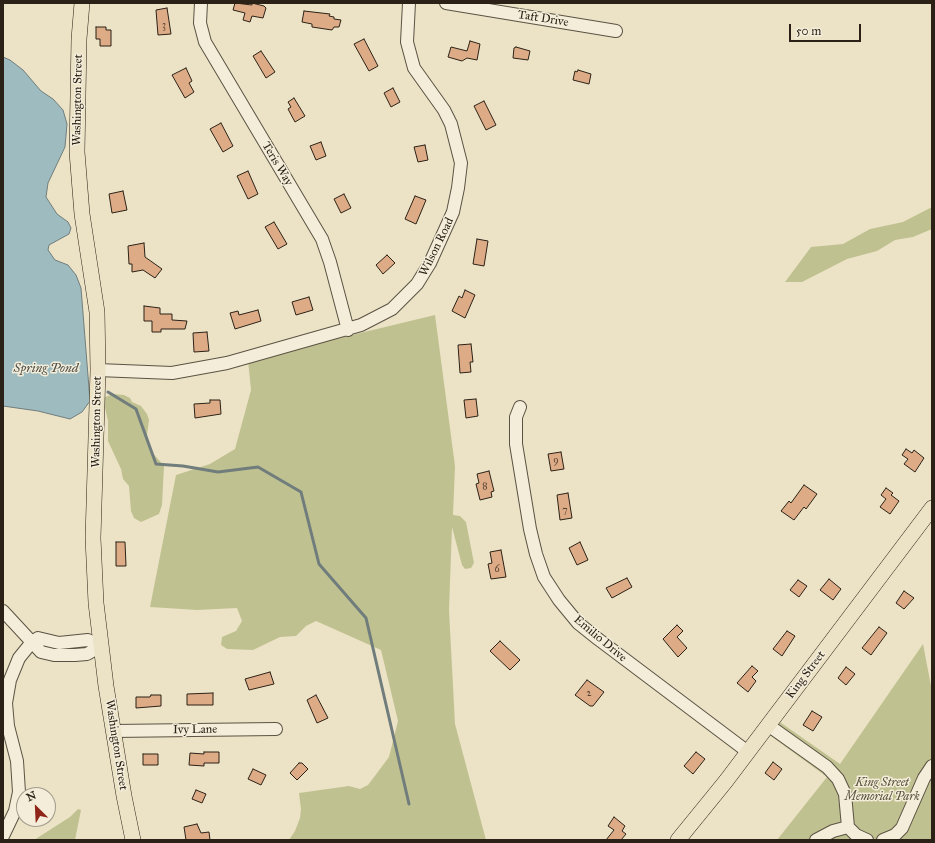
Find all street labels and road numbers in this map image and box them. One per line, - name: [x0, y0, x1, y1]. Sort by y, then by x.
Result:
- street label: Taft Drive: [517, 8, 569, 30]
- street label: Washington Street: [70, 54, 86, 146]
- street label: Teris Way: [258, 140, 296, 188]
- street label: Wilson Road: [417, 215, 457, 279]
- street label: Washington Street: [89, 376, 105, 468]
- street label: Emilio Drive: [571, 613, 629, 665]
- street label: King Street: [783, 648, 829, 702]
- street label: Washington Street: [102, 699, 130, 791]
- street label: Ivy Lane: [173, 722, 217, 738]

